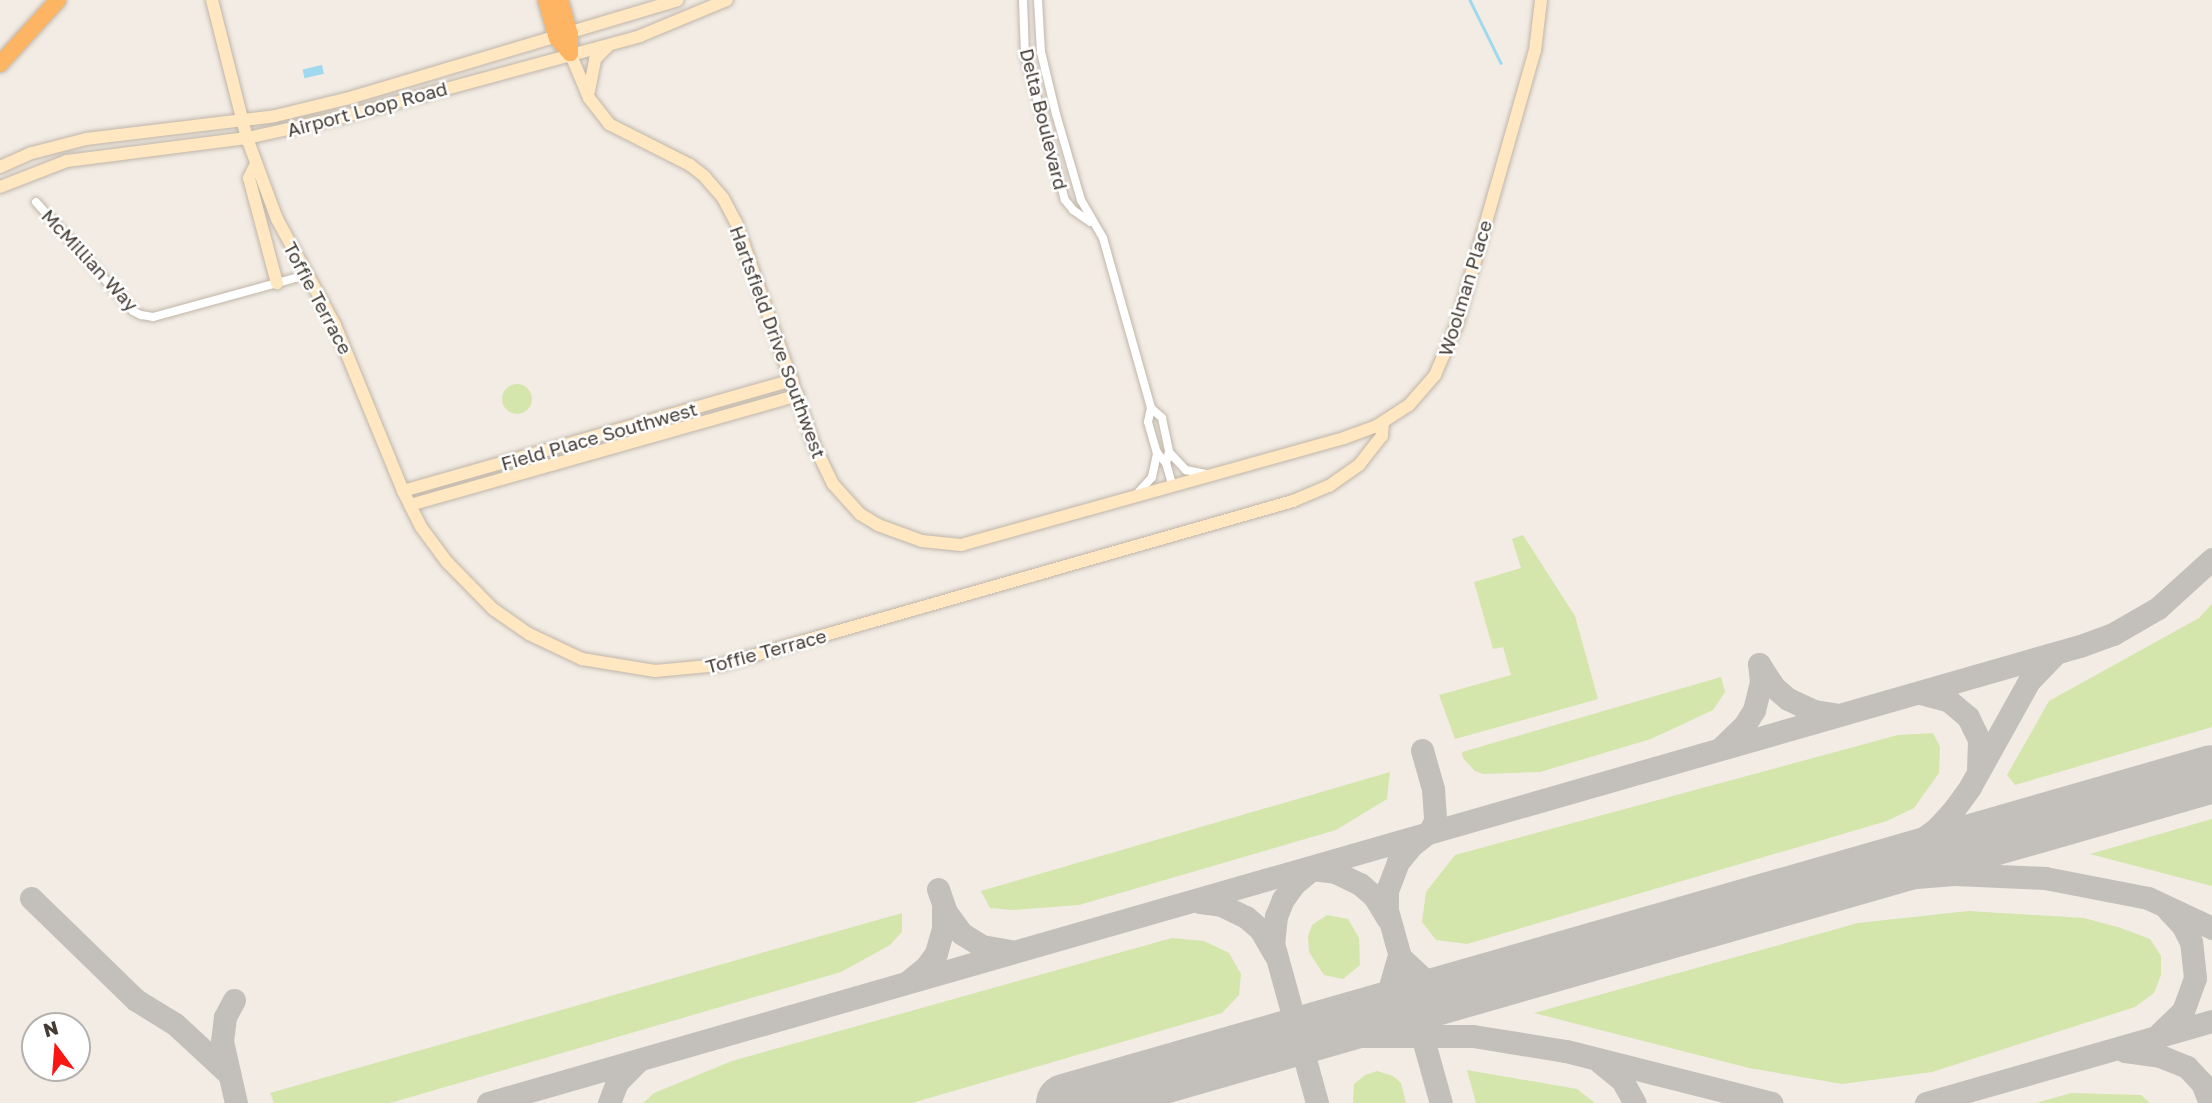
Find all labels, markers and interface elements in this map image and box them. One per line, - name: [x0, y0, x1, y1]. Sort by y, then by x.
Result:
- street label: Delta Boulevard: [1015, 46, 1073, 192]
- street label: Airport Loop Road: [284, 77, 450, 141]
- street label: McMillian Way: [37, 204, 143, 316]
- street label: Woolman Place: [1433, 217, 1497, 359]
- street label: Hartsfield Drive Southwest: [725, 223, 831, 461]
- street label: Toffie Terrace: [279, 238, 357, 358]
- street label: Field Place Southwest: [498, 397, 700, 475]
- street label: Toffie Terrace: [703, 624, 829, 678]
- north arrow: [21, 1012, 91, 1082]
- text: N: [41, 1015, 61, 1041]

